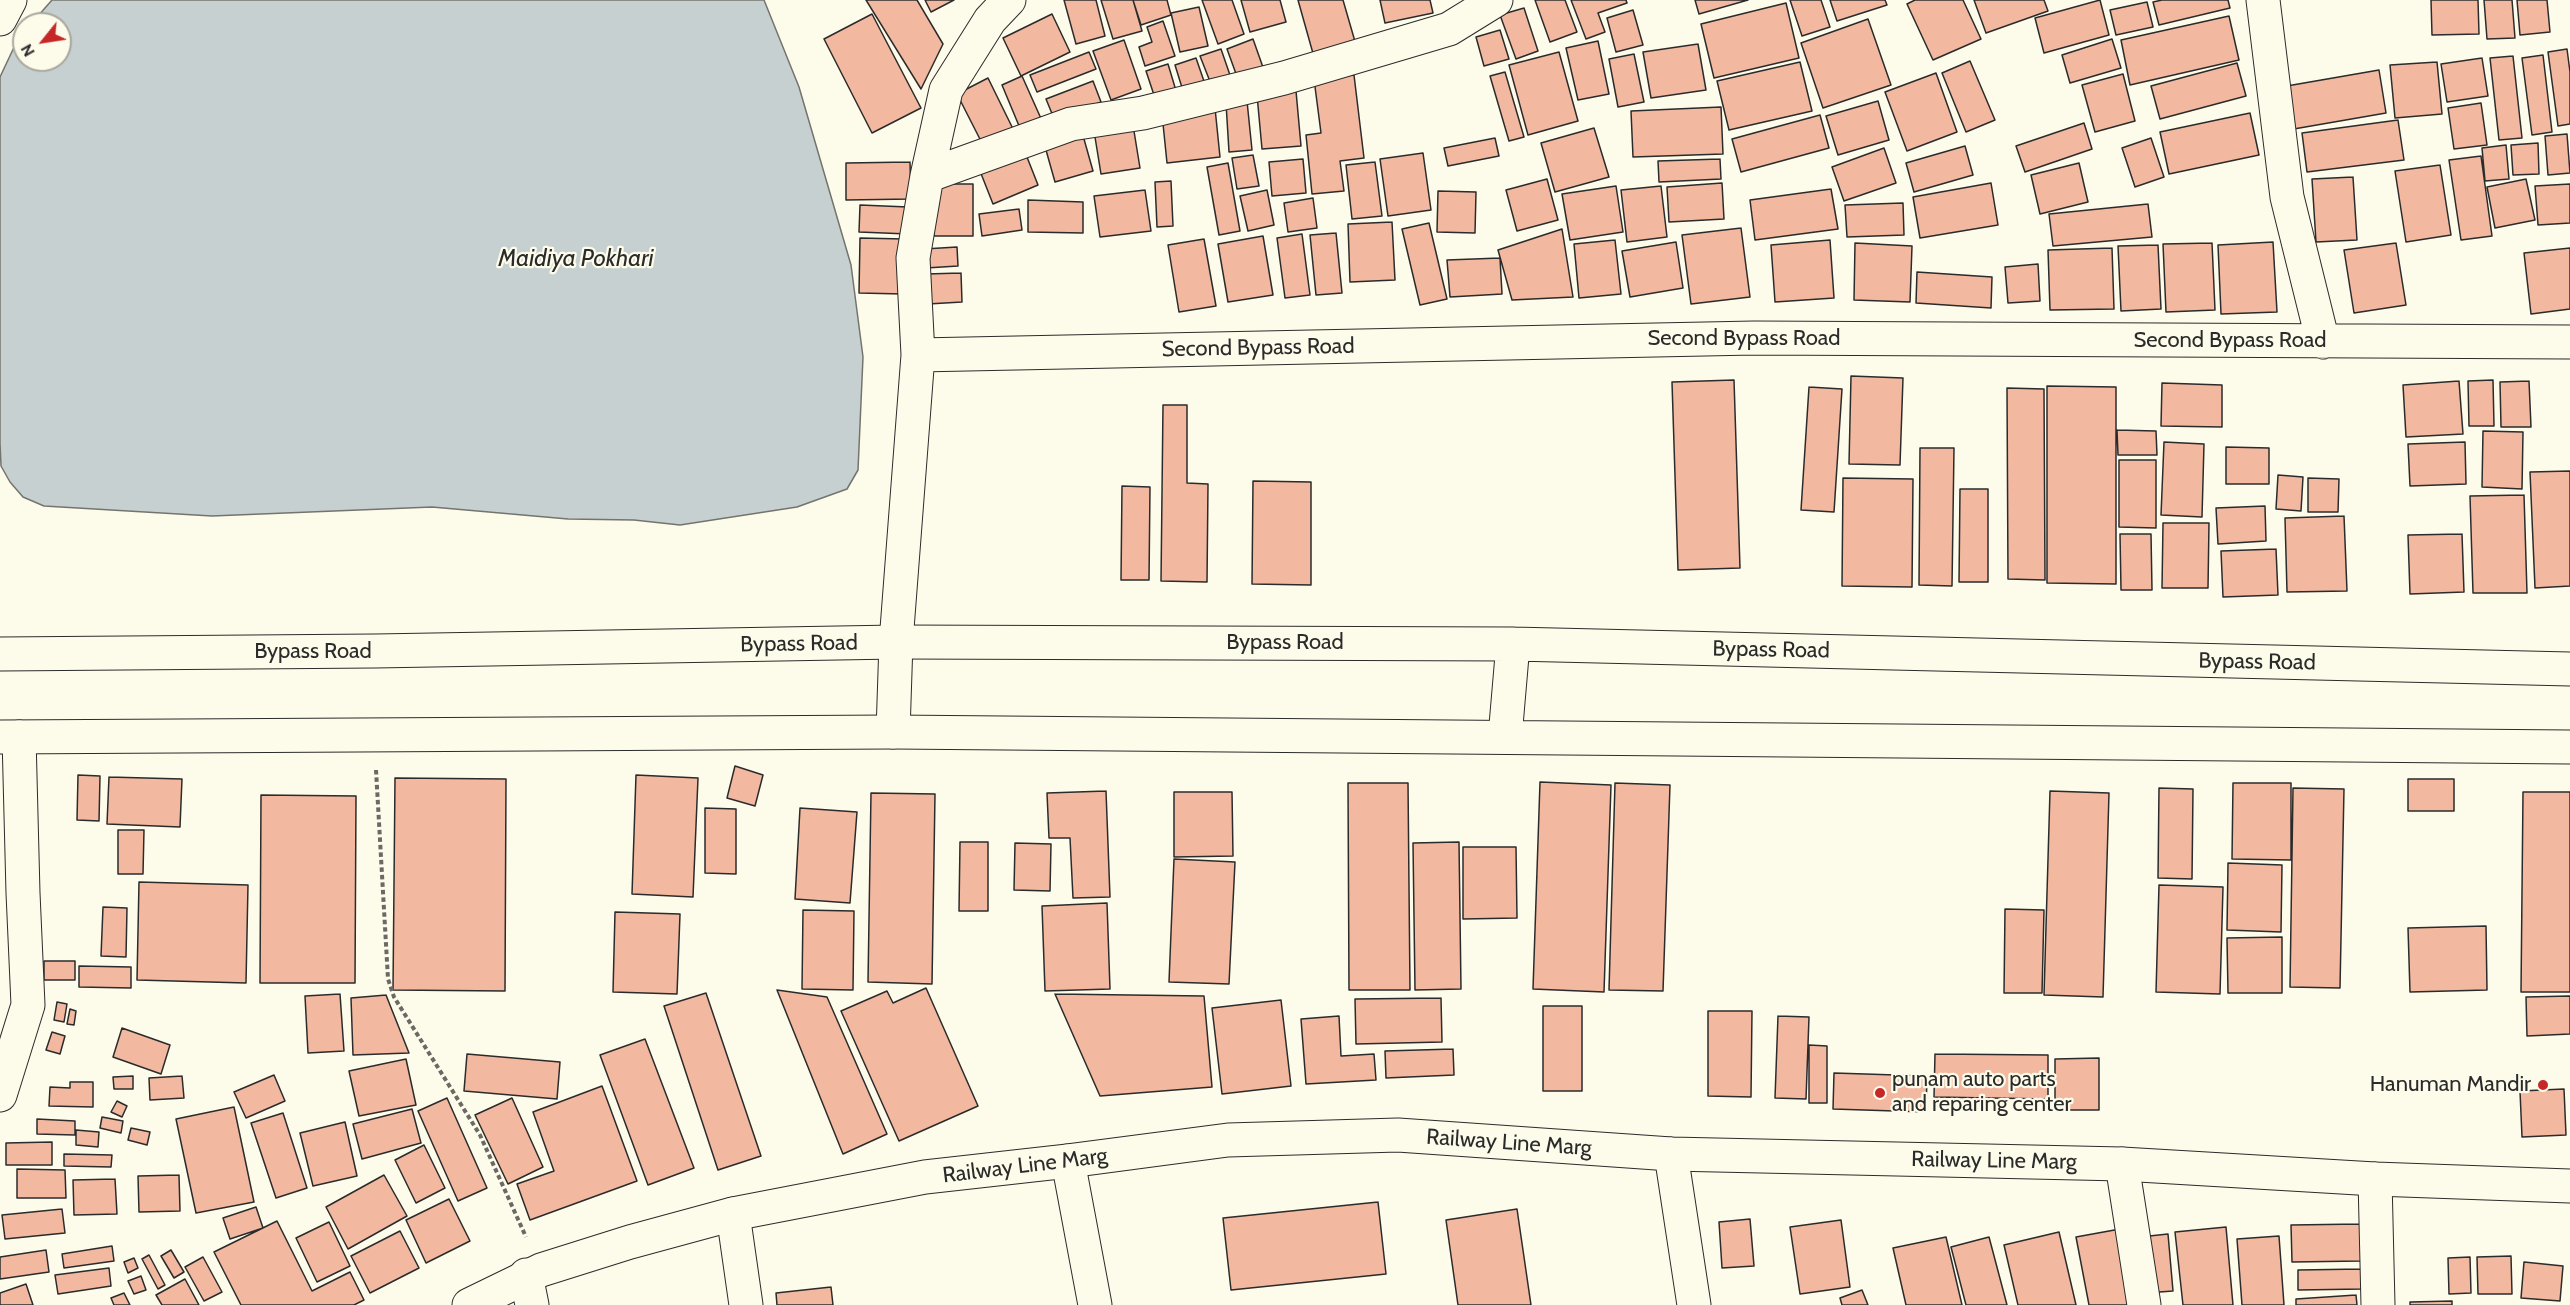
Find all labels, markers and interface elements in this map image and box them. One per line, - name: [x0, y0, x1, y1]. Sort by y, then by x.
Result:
- north arrow: [12, 12, 72, 72]
- text: N: [17, 41, 39, 60]
- water label: Maidiya Pokhari: [498, 245, 654, 273]
- street label: Second Bypass Road: [1647, 326, 1841, 352]
- street label: Second Bypass Road: [2133, 328, 2327, 354]
- street label: Second Bypass Road: [1161, 333, 1355, 363]
- street label: Bypass Road: [740, 630, 858, 658]
- street label: Bypass Road: [1226, 630, 1344, 656]
- street label: Bypass Road: [1712, 636, 1830, 664]
- street label: Bypass Road: [254, 639, 372, 665]
- street label: Bypass Road: [2198, 648, 2316, 676]
- place label: punam auto parts and reparing center: [1892, 1067, 2071, 1118]
- place label: Hanuman Mandir: [2370, 1072, 2531, 1098]
- marker: Hanuman Mandir: [2536, 1078, 2550, 1092]
- marker: punam auto parts and reparing center: [1873, 1086, 1887, 1100]
- street label: Railway Line Marg: [1425, 1124, 1593, 1162]
- street label: Railway Line Marg: [941, 1143, 1109, 1189]
- street label: Railway Line Marg: [1911, 1146, 2077, 1176]

